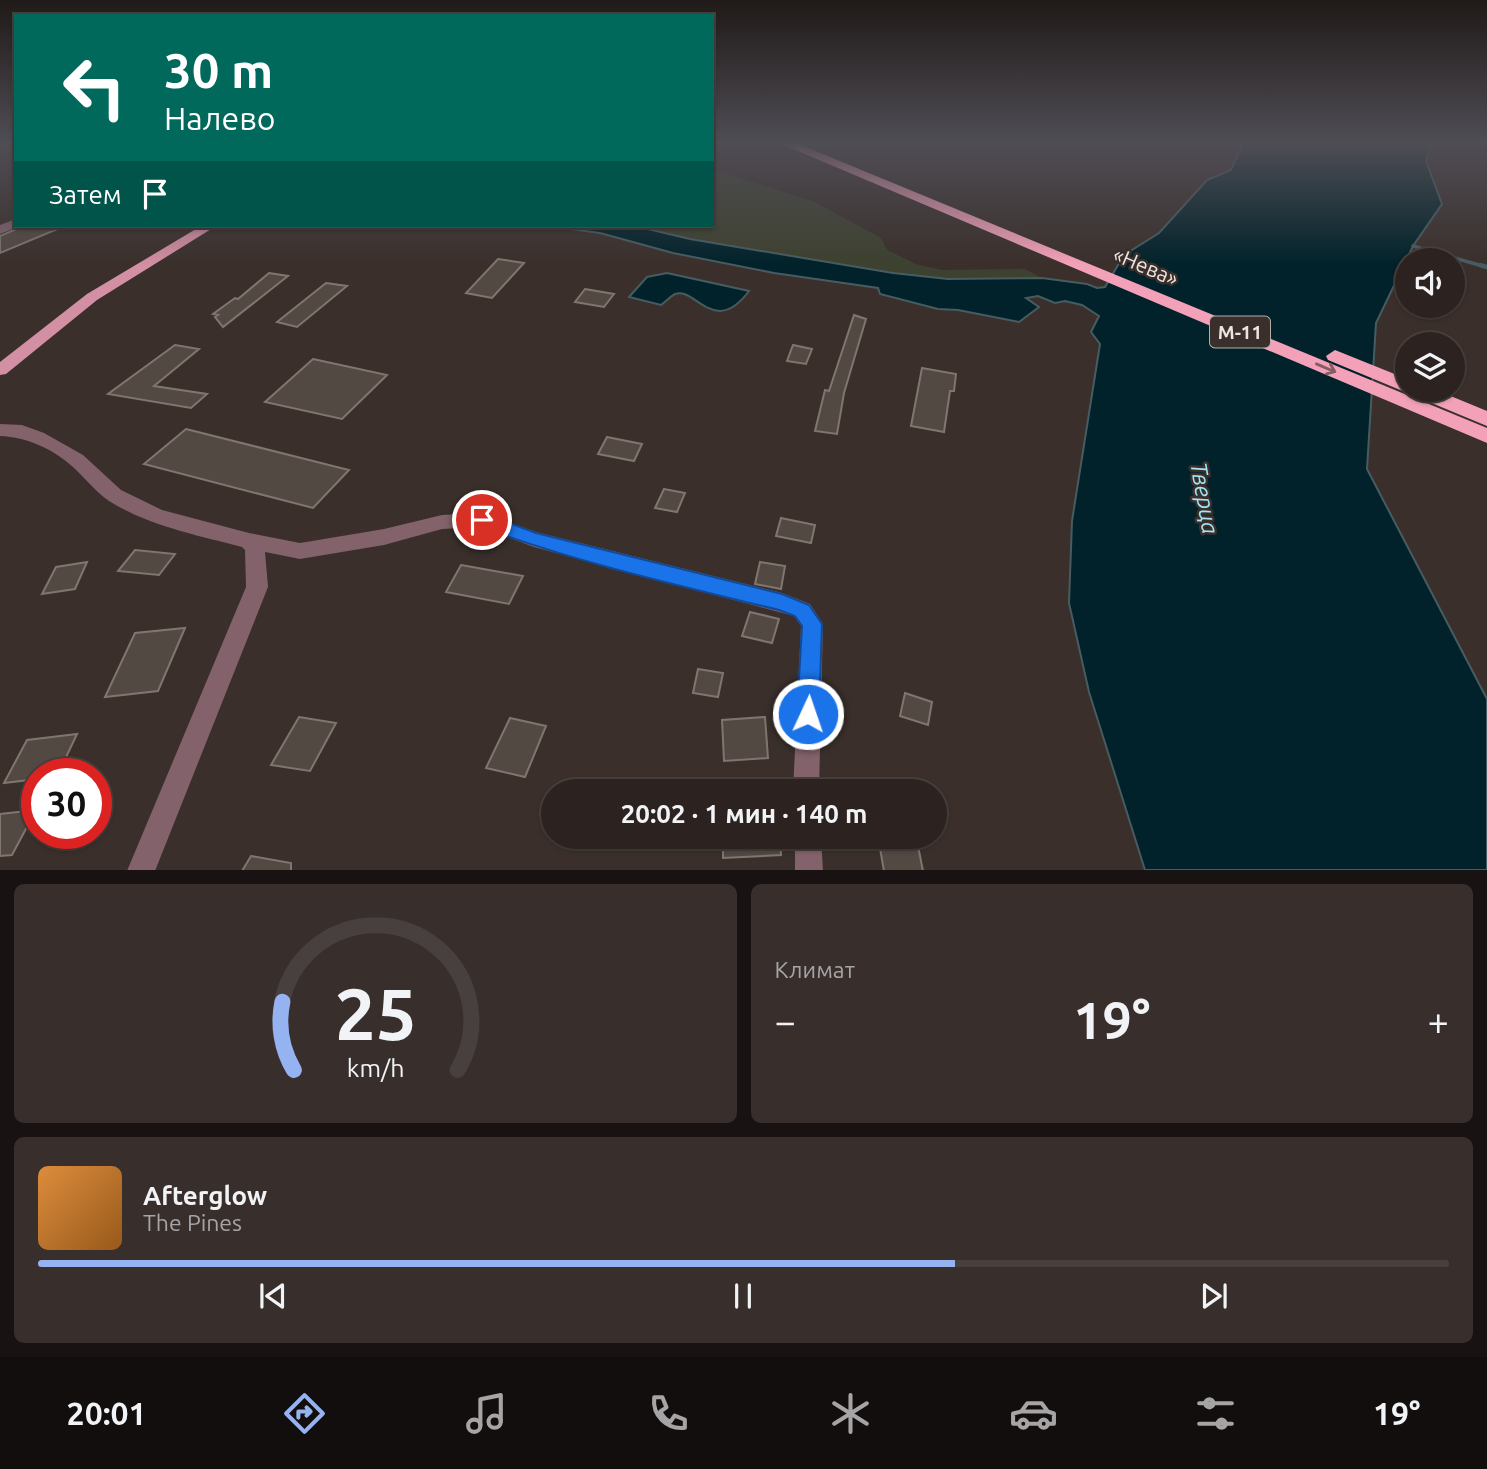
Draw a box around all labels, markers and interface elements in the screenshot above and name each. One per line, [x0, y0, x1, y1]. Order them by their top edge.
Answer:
icon: left [49, 42, 140, 133]
text: 30 m [164, 42, 273, 97]
text: Налево [164, 100, 276, 136]
icon: arrive [136, 175, 174, 213]
text: Затем [49, 180, 122, 209]
street label: «Нева» [1110, 242, 1182, 290]
map controls [1395, 248, 1465, 402]
button: sound [1395, 248, 1465, 318]
road number: М-11 [1210, 316, 1270, 348]
button: layers [1395, 332, 1465, 402]
one-way arrow [1315, 362, 1336, 375]
water label: Тверца [1186, 460, 1224, 536]
pin [452, 490, 512, 550]
icon: arrive [463, 501, 501, 539]
position arrow [771, 677, 845, 751]
speed limit sign: 30 [21, 758, 112, 849]
text: 20:02 · 1 мин · 140 m [621, 799, 867, 828]
text: Климат [775, 957, 855, 982]
text: 25 [334, 972, 416, 1054]
text: 19° [1073, 991, 1150, 1049]
text: − [775, 1000, 796, 1042]
text: + [1428, 1000, 1449, 1042]
text: km/h [346, 1053, 404, 1081]
text: Afterglow [143, 1181, 267, 1210]
text: The Pines [143, 1210, 242, 1235]
icon: previous [254, 1277, 292, 1315]
icon: pause [724, 1277, 762, 1315]
icon: next [1195, 1277, 1233, 1315]
icon: directions [280, 1389, 329, 1438]
icon: music [462, 1389, 511, 1438]
icon: phone [644, 1389, 693, 1438]
icon: climate [826, 1389, 875, 1438]
icon: car [1009, 1389, 1058, 1438]
icon: filters [1191, 1389, 1240, 1438]
text: 20:01 [67, 1395, 147, 1431]
text: 19° [1373, 1395, 1420, 1431]

